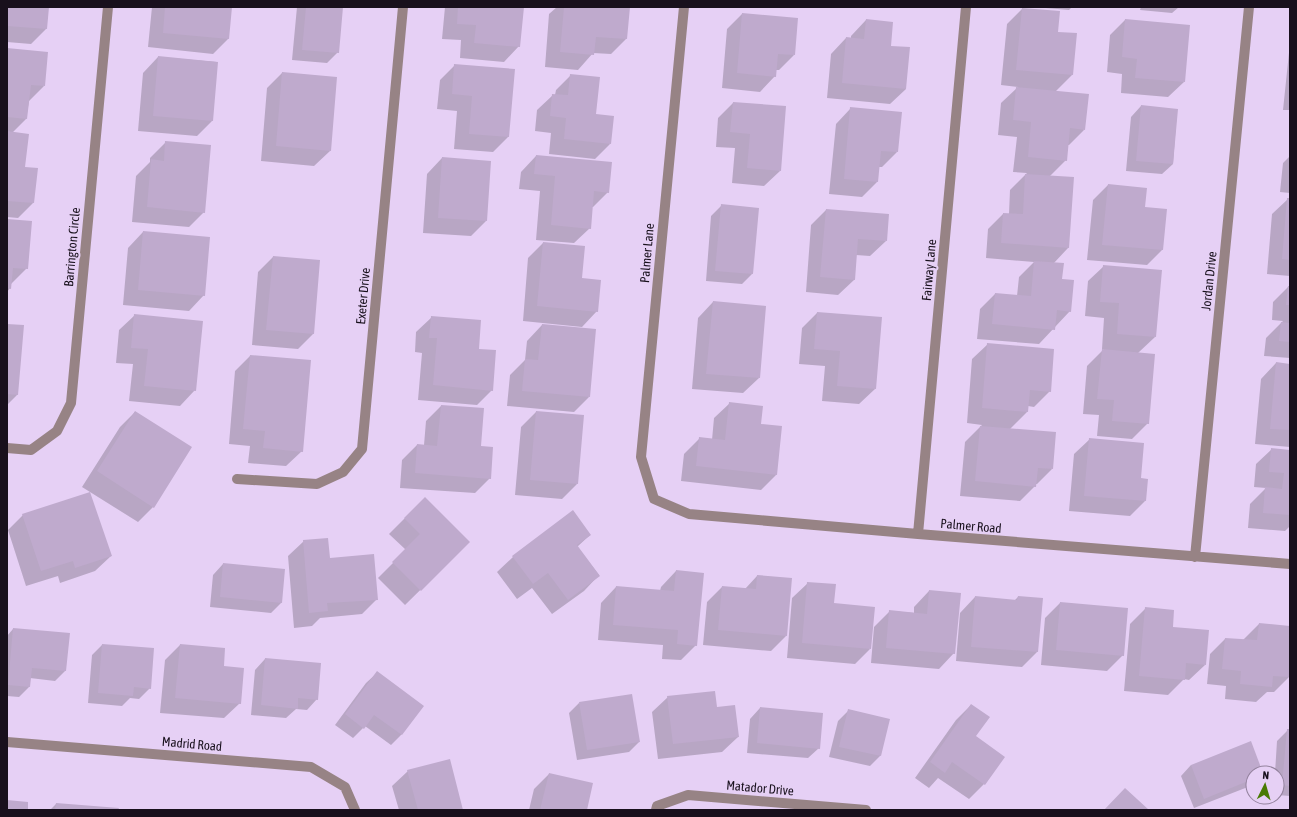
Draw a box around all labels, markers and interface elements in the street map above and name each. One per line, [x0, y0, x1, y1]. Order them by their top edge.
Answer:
street label: Barrington Circle [61, 207, 83, 287]
street label: Palmer Lane [637, 222, 657, 283]
street label: Fairway Lane [919, 238, 939, 302]
street label: Jordan Drive [1198, 250, 1220, 311]
street label: Exeter Drive [353, 267, 373, 325]
street label: Palmer Road [940, 516, 1002, 536]
street label: Madrid Road [161, 734, 223, 754]
north arrow [1245, 765, 1285, 805]
text: N [1262, 769, 1270, 781]
street label: Matador Drive [726, 778, 794, 798]

